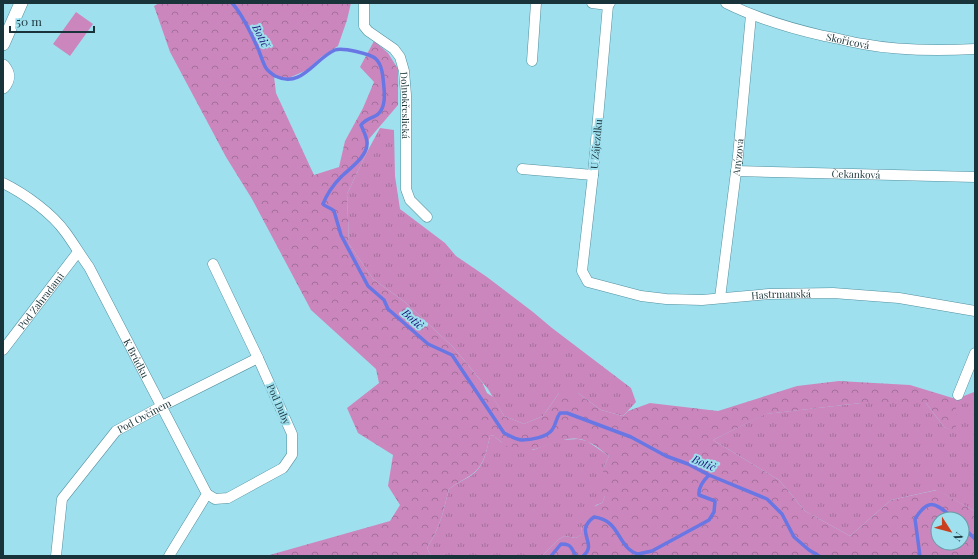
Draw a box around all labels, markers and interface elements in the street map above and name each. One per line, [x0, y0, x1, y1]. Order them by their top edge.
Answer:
scale bar [10, 8, 94, 34]
text: 50 m [16, 13, 42, 29]
water label: Botič [249, 21, 274, 52]
street label: Skořicová [825, 30, 870, 52]
street label: Dolnokřeslická [397, 71, 413, 139]
street label: U Zájezdku [587, 118, 605, 169]
street label: Anýzová [728, 138, 747, 177]
street label: Čekanková [831, 166, 881, 182]
street label: Pod Zahradami [14, 269, 67, 332]
street label: Hastrmanská [751, 286, 811, 303]
water label: Botič [399, 304, 429, 334]
street label: K Brůdku [120, 336, 153, 381]
street label: Pod Duby [264, 381, 294, 427]
street label: Pod Ovčínem [114, 396, 174, 436]
water label: Botič [689, 451, 720, 475]
north arrow [930, 511, 970, 551]
text: N [950, 530, 967, 545]

